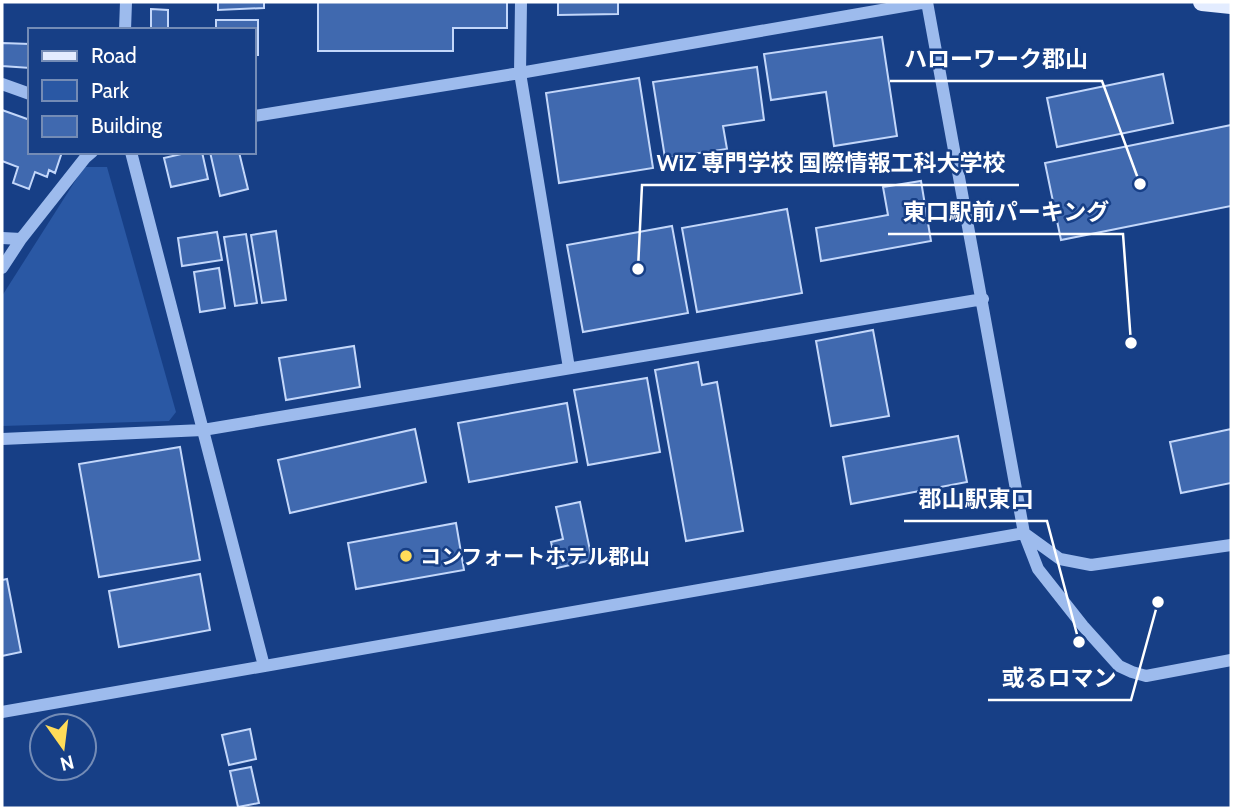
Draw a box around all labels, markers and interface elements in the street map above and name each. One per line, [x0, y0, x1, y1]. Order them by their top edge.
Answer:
legend [28, 28, 256, 154]
callout: ハローワーク郡山 [890, 37, 1102, 81]
text: Road [91, 43, 137, 68]
text: ハローワーク郡山 [904, 45, 1088, 73]
text: Park [91, 78, 129, 103]
text: Building [91, 113, 163, 138]
callout: WiZ 専門学校 国際情報工科大学校 [642, 141, 1019, 185]
text: WiZ 専門学校 国際情報工科大学校 [656, 149, 1006, 177]
callout: 東口駅前パーキング [888, 190, 1123, 234]
text: 東口駅前パーキング [903, 198, 1109, 226]
callout: 郡山駅東口 [904, 477, 1047, 521]
text: 郡山駅東口 [919, 485, 1034, 513]
place label: コンフォートホテル郡山 [420, 544, 650, 569]
marker: コンフォートホテル郡山 [398, 548, 414, 564]
callout: 或るロマン [988, 656, 1131, 700]
text: 或るロマン [1002, 664, 1117, 692]
north arrow [28, 712, 98, 782]
text: N [58, 750, 76, 776]

